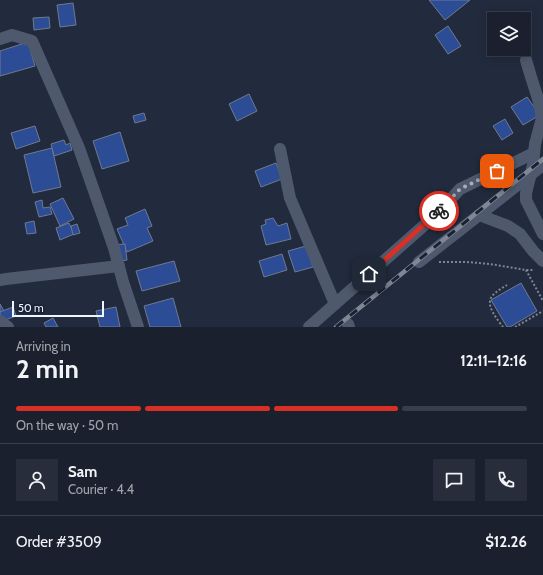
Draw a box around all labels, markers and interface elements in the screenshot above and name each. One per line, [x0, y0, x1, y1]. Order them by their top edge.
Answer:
map controls [487, 12, 531, 56]
button: layers [487, 12, 531, 56]
pin [480, 154, 514, 188]
icon: bag [486, 160, 508, 182]
courier [419, 191, 459, 231]
icon: bike [428, 200, 450, 222]
pin [352, 257, 386, 291]
icon: home [358, 263, 380, 285]
scale bar [12, 299, 104, 318]
text: 50 m [18, 301, 44, 315]
text: Arriving in [16, 338, 71, 354]
text: 12:11–12:16 [460, 352, 527, 370]
text: 2 min [16, 353, 79, 385]
text: On the way · 50 m [16, 417, 118, 433]
button: person [16, 459, 58, 501]
button: chat [433, 459, 475, 501]
button: phone [485, 459, 527, 501]
text: Sam [68, 463, 97, 481]
text: Courier · 4.4 [68, 481, 134, 497]
text: Order #3509 [16, 533, 102, 551]
text: $12.26 [485, 533, 527, 551]

